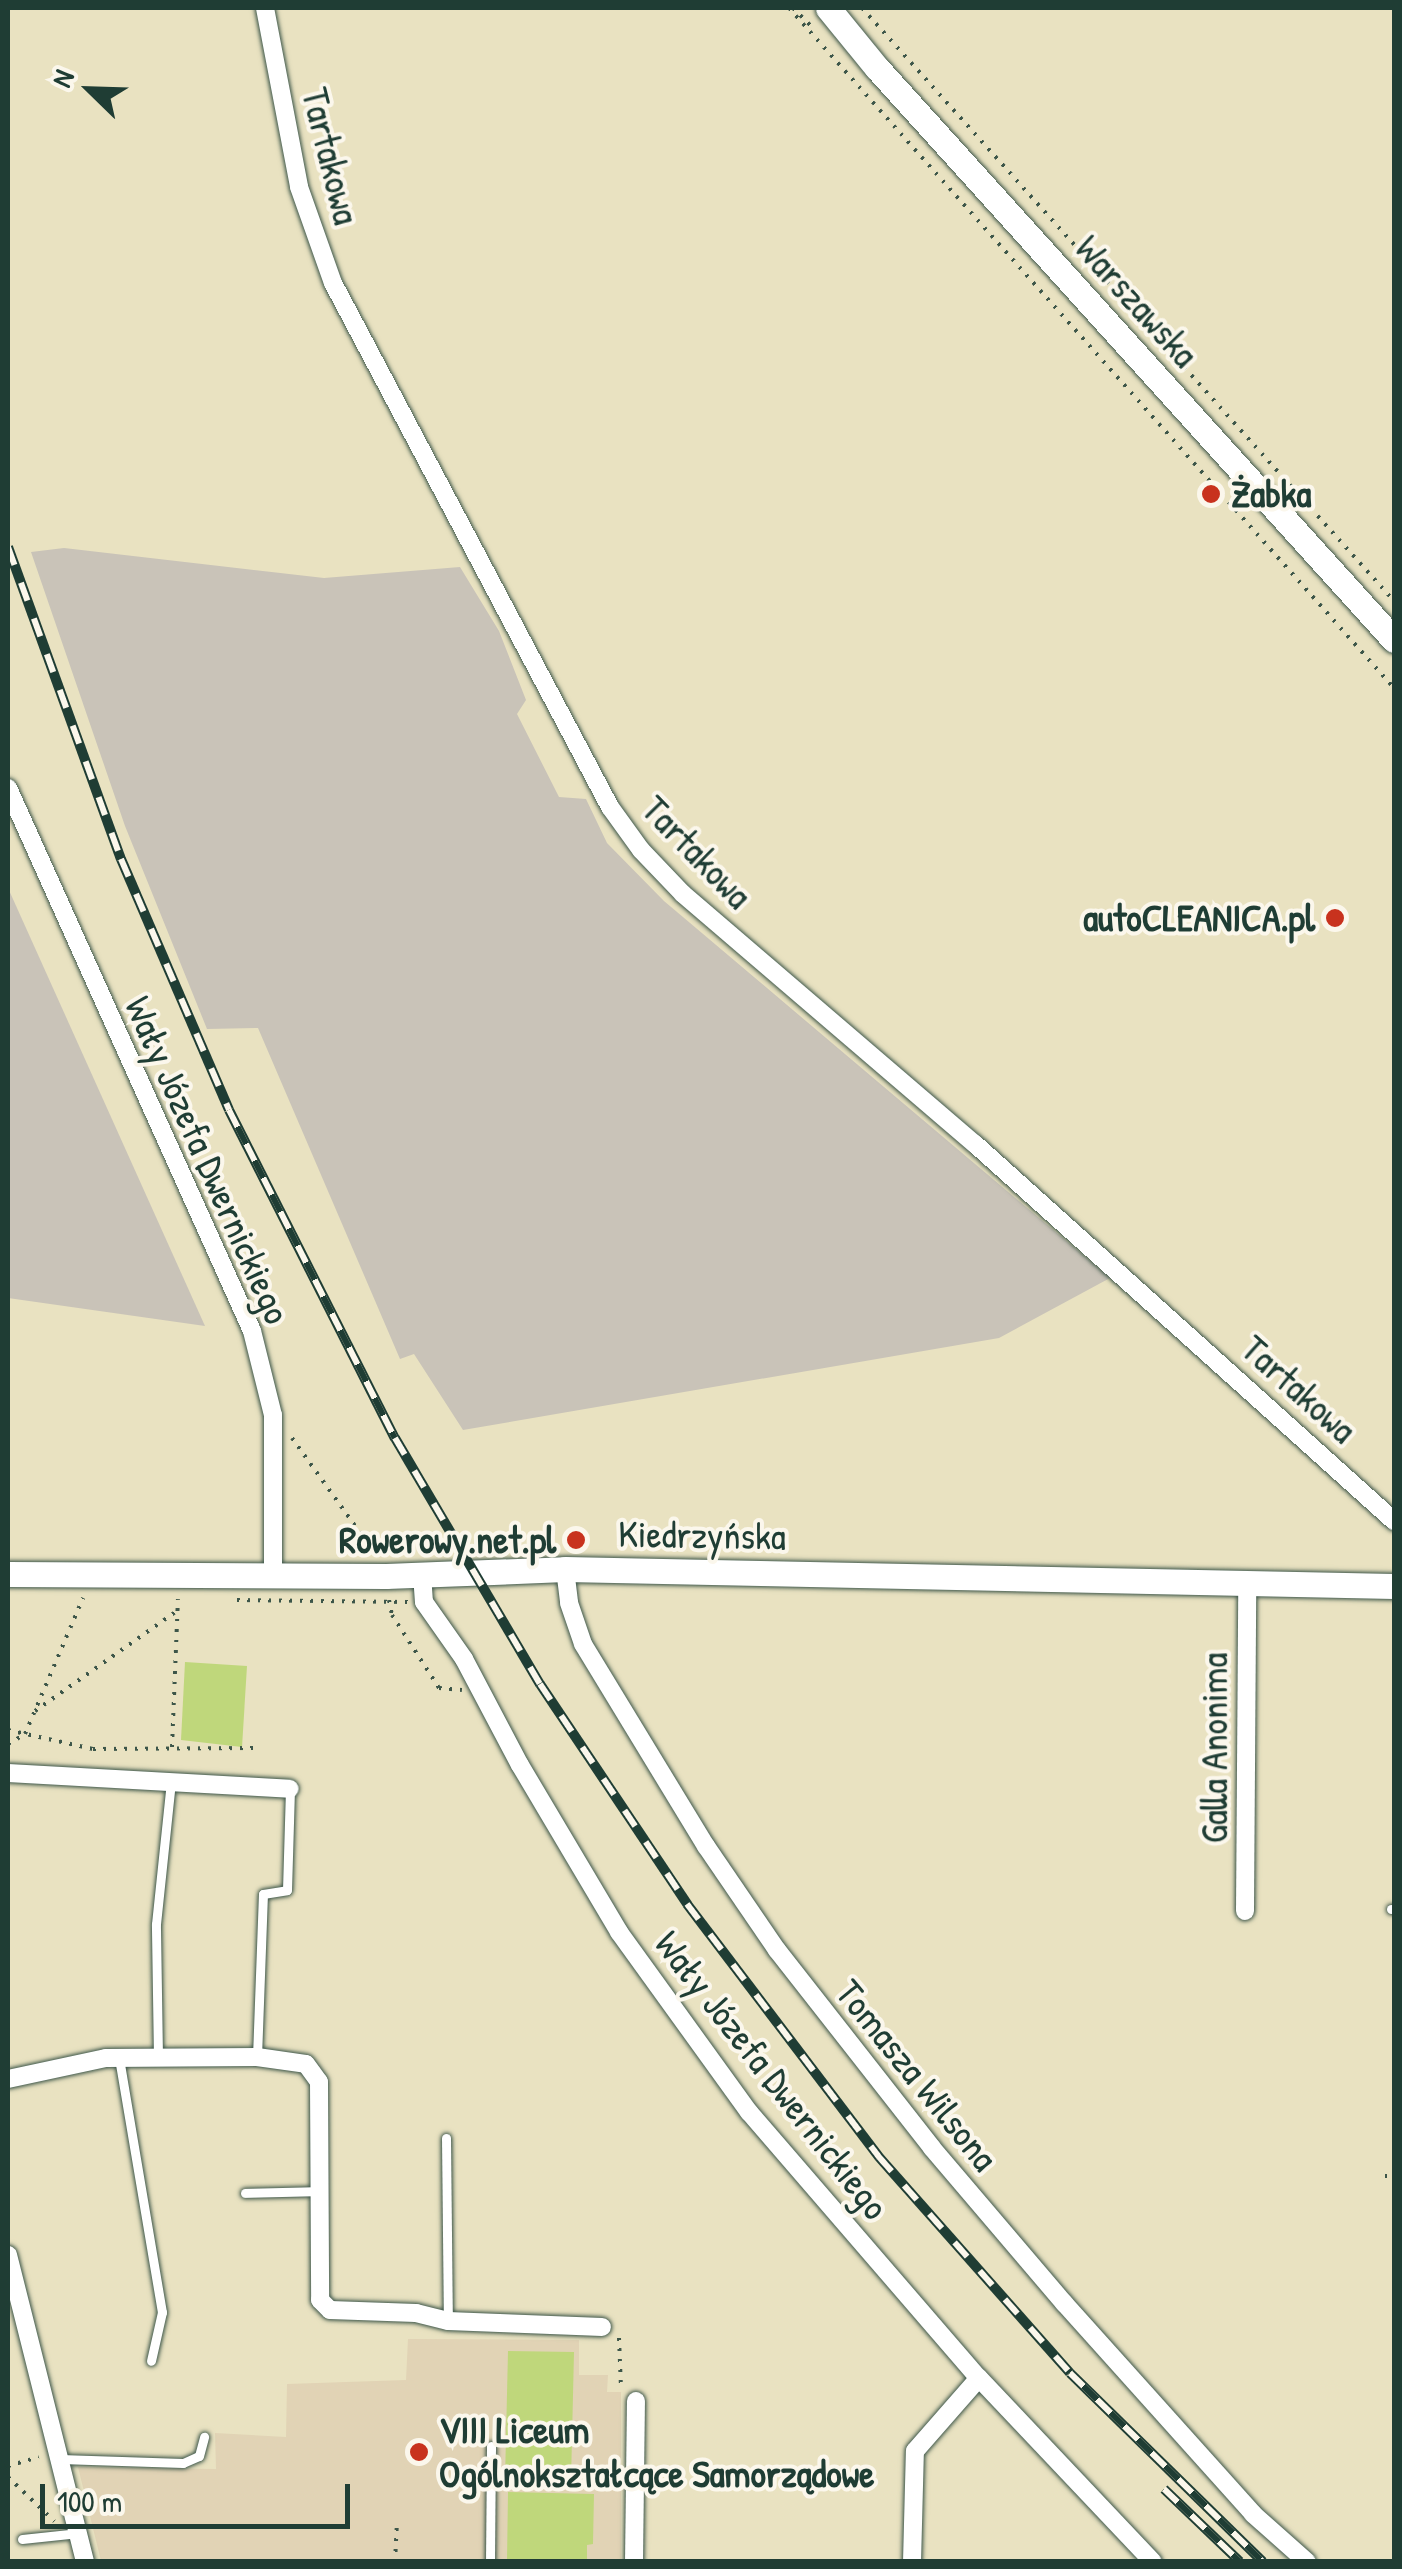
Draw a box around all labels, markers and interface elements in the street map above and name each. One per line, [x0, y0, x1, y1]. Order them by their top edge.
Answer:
north arrow [40, 40, 140, 140]
text: N [42, 64, 83, 93]
street label: Tartakowa [292, 83, 370, 229]
street label: Warszawska [1066, 226, 1208, 376]
place label: Żabka [1231, 471, 1311, 517]
marker: Żabka [1200, 483, 1222, 505]
street label: Tartakowa [632, 786, 762, 918]
place label: autoCLEANICA.pl [1083, 895, 1315, 941]
marker: autoCLEANICA.pl [1324, 907, 1346, 929]
street label: Wały Józefa Dwernickiego [115, 989, 301, 1331]
street label: Tartakowa [1232, 1326, 1366, 1452]
street label: Kiedrzyńska [618, 1511, 786, 1559]
place label: Rowerowy.net.pl [339, 1517, 556, 1563]
marker: Rowerowy.net.pl [565, 1529, 587, 1551]
street label: Galla Anonima [1191, 1653, 1237, 1843]
street label: Wały Józefa Dwernickiego [645, 1922, 899, 2228]
street label: Tomasza Wilsona [826, 1970, 1008, 2180]
place label: VIII Liceum Ogólnokształcące Samorządowe [439, 2407, 874, 2496]
marker: VIII Liceum Ogólnokształcące Samorządowe [408, 2441, 430, 2463]
scale bar [45, 2464, 355, 2526]
text: 100 m [57, 2481, 122, 2521]

